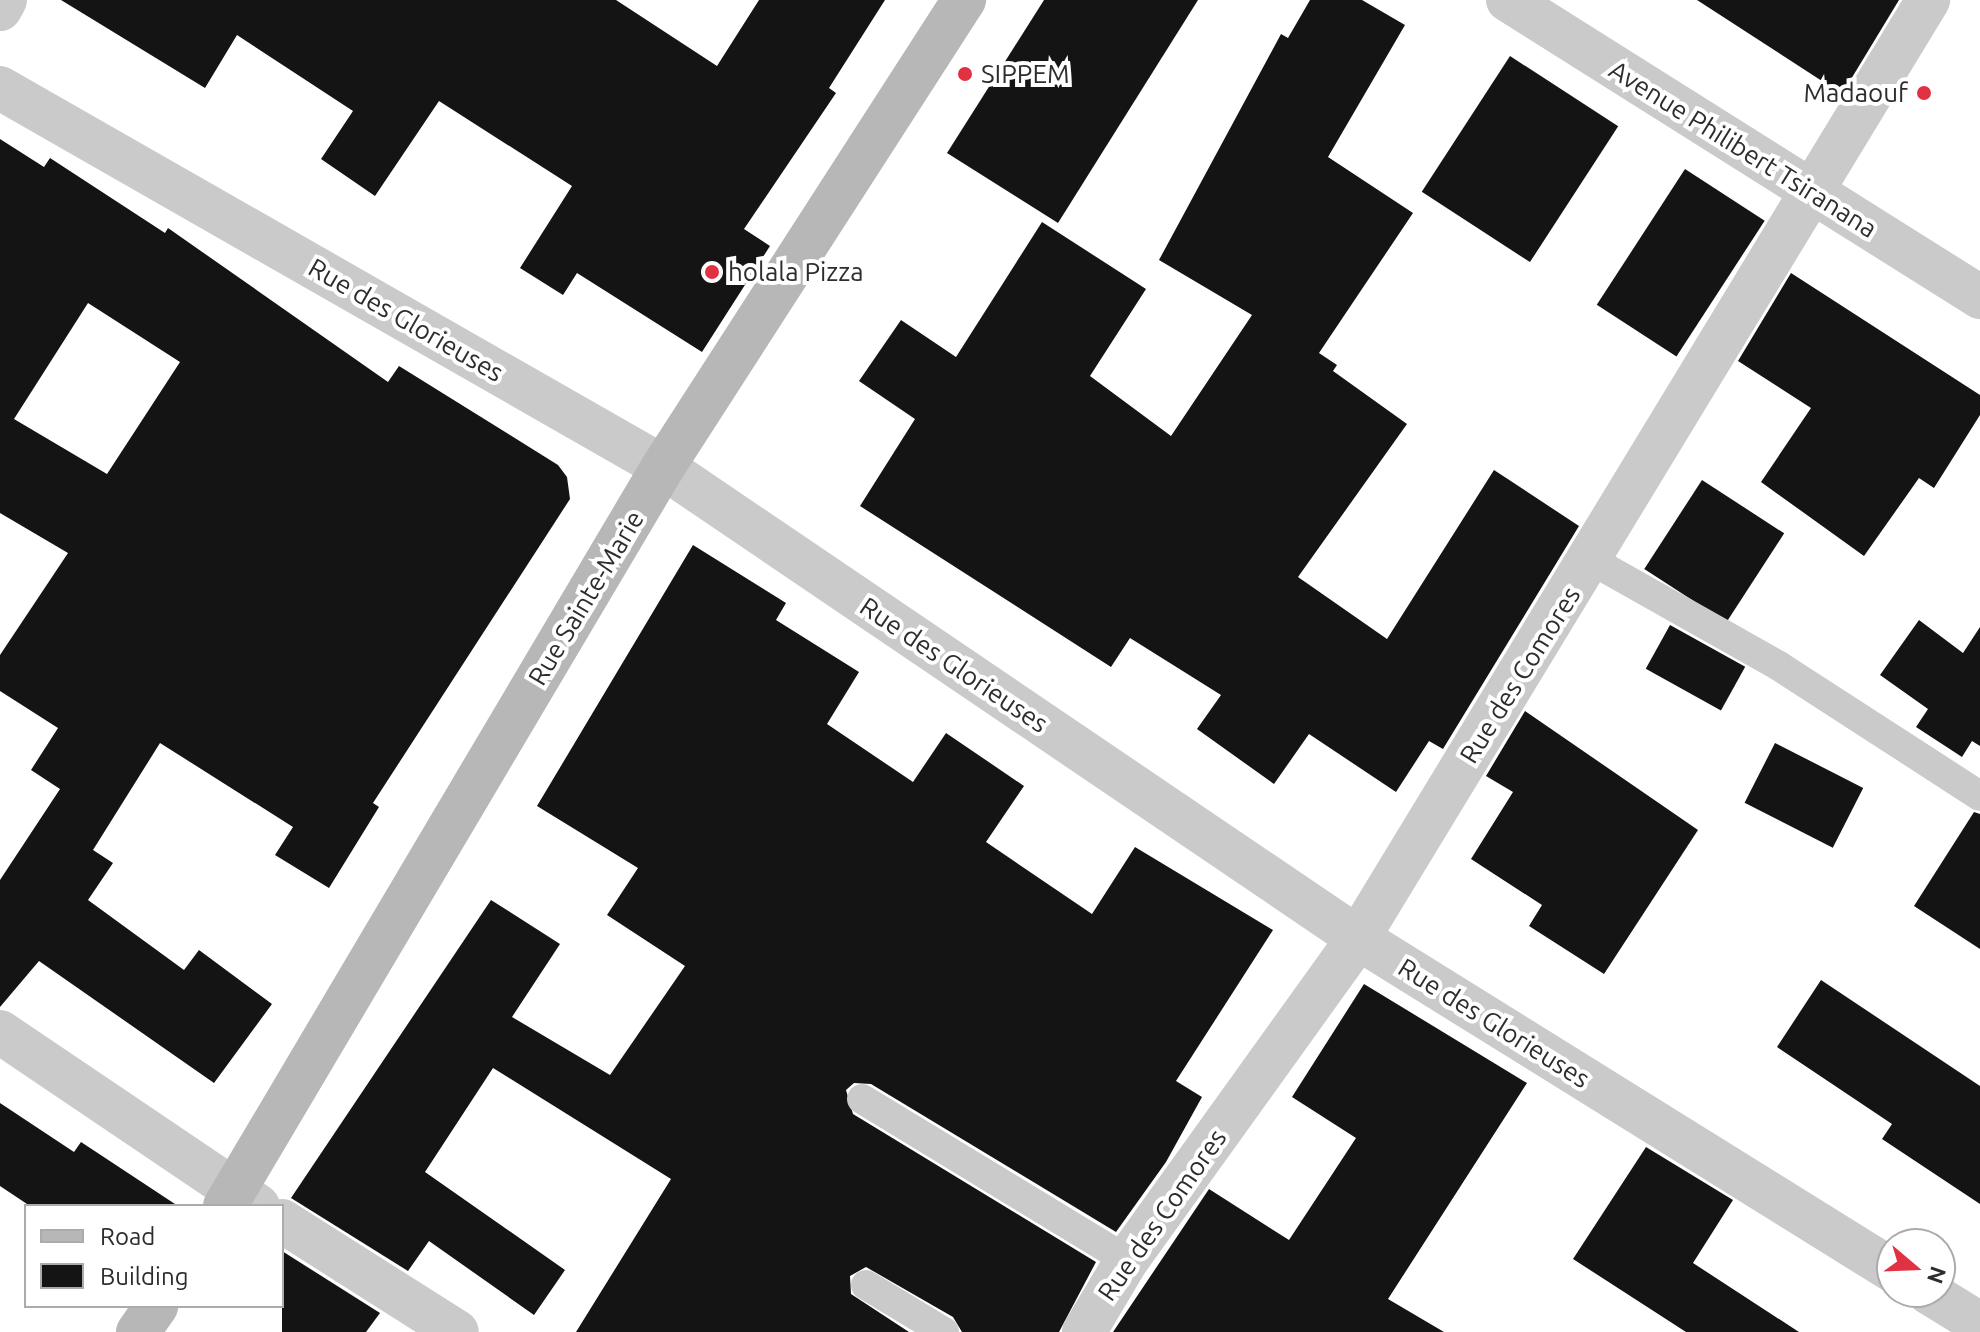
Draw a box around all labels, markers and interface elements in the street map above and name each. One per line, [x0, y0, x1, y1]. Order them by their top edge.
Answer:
street label: Avenue Philibert Tsiranana [1603, 54, 1883, 244]
place label: SIPPEM [981, 58, 1070, 90]
marker: SIPPEM [956, 65, 974, 83]
place label: Madaouf [1804, 77, 1908, 109]
marker: Madaouf [1915, 84, 1933, 102]
street label: Rue des Glorieuses [303, 252, 509, 388]
place label: holala Pizza [728, 256, 864, 288]
marker: holala Pizza [703, 263, 721, 281]
street label: Rue Sainte-Marie [522, 505, 650, 691]
street label: Rue des Comores [1453, 581, 1587, 769]
street label: Rue des Glorieuses [854, 591, 1054, 739]
street label: Rue des Glorieuses [1393, 952, 1595, 1094]
street label: Rue des Comores [1091, 1123, 1233, 1307]
legend [24, 1204, 284, 1308]
text: Road [100, 1223, 155, 1250]
north arrow [1876, 1228, 1956, 1308]
text: Building [100, 1263, 188, 1290]
text: N [1923, 1263, 1952, 1287]

